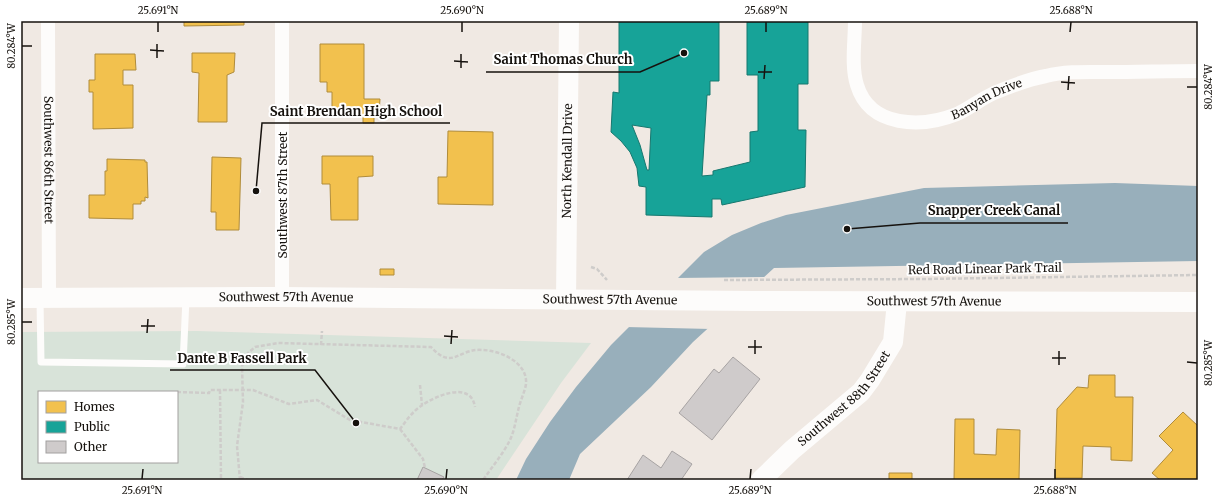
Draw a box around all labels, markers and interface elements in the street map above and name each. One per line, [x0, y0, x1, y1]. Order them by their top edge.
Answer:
text: 25.691°N [138, 4, 179, 17]
text: 25.690°N [440, 4, 484, 17]
text: 25.689°N [745, 4, 788, 17]
text: 25.688°N [1050, 4, 1093, 17]
text: 80.284°W [5, 22, 18, 69]
callout: Saint Thomas Church [486, 47, 640, 72]
text: Saint Thomas Church [494, 51, 633, 68]
text: 80.284°W [1202, 63, 1215, 110]
street label: Banyan Drive [949, 75, 1024, 123]
street label: Southwest 86th Street [41, 96, 57, 224]
callout: Saint Brendan High School [262, 98, 450, 123]
text: Saint Brendan High School [270, 103, 442, 120]
street label: North Kendall Drive [559, 103, 575, 219]
street label: Southwest 87th Street [275, 131, 290, 259]
callout: Snapper Creek Canal [920, 198, 1068, 223]
text: Snapper Creek Canal [928, 202, 1060, 219]
street label: Red Road Linear Park Trail [908, 260, 1062, 277]
street label: Southwest 57th Avenue [219, 289, 353, 305]
street label: Southwest 57th Avenue [543, 291, 677, 307]
street label: Southwest 57th Avenue [867, 293, 1001, 309]
text: 80.285°W [5, 298, 18, 345]
text: 80.285°W [1202, 339, 1215, 386]
callout: Dante B Fassell Park [170, 345, 315, 370]
street label: Southwest 88th Street [794, 348, 893, 449]
text: Dante B Fassell Park [177, 350, 307, 367]
legend [38, 391, 178, 463]
text: Homes [74, 399, 115, 414]
text: Public [74, 419, 110, 434]
text: Other [74, 439, 108, 454]
text: 25.691°N [122, 484, 163, 497]
text: 25.690°N [424, 484, 468, 497]
text: 25.689°N [729, 484, 772, 497]
text: 25.688°N [1034, 484, 1077, 497]

